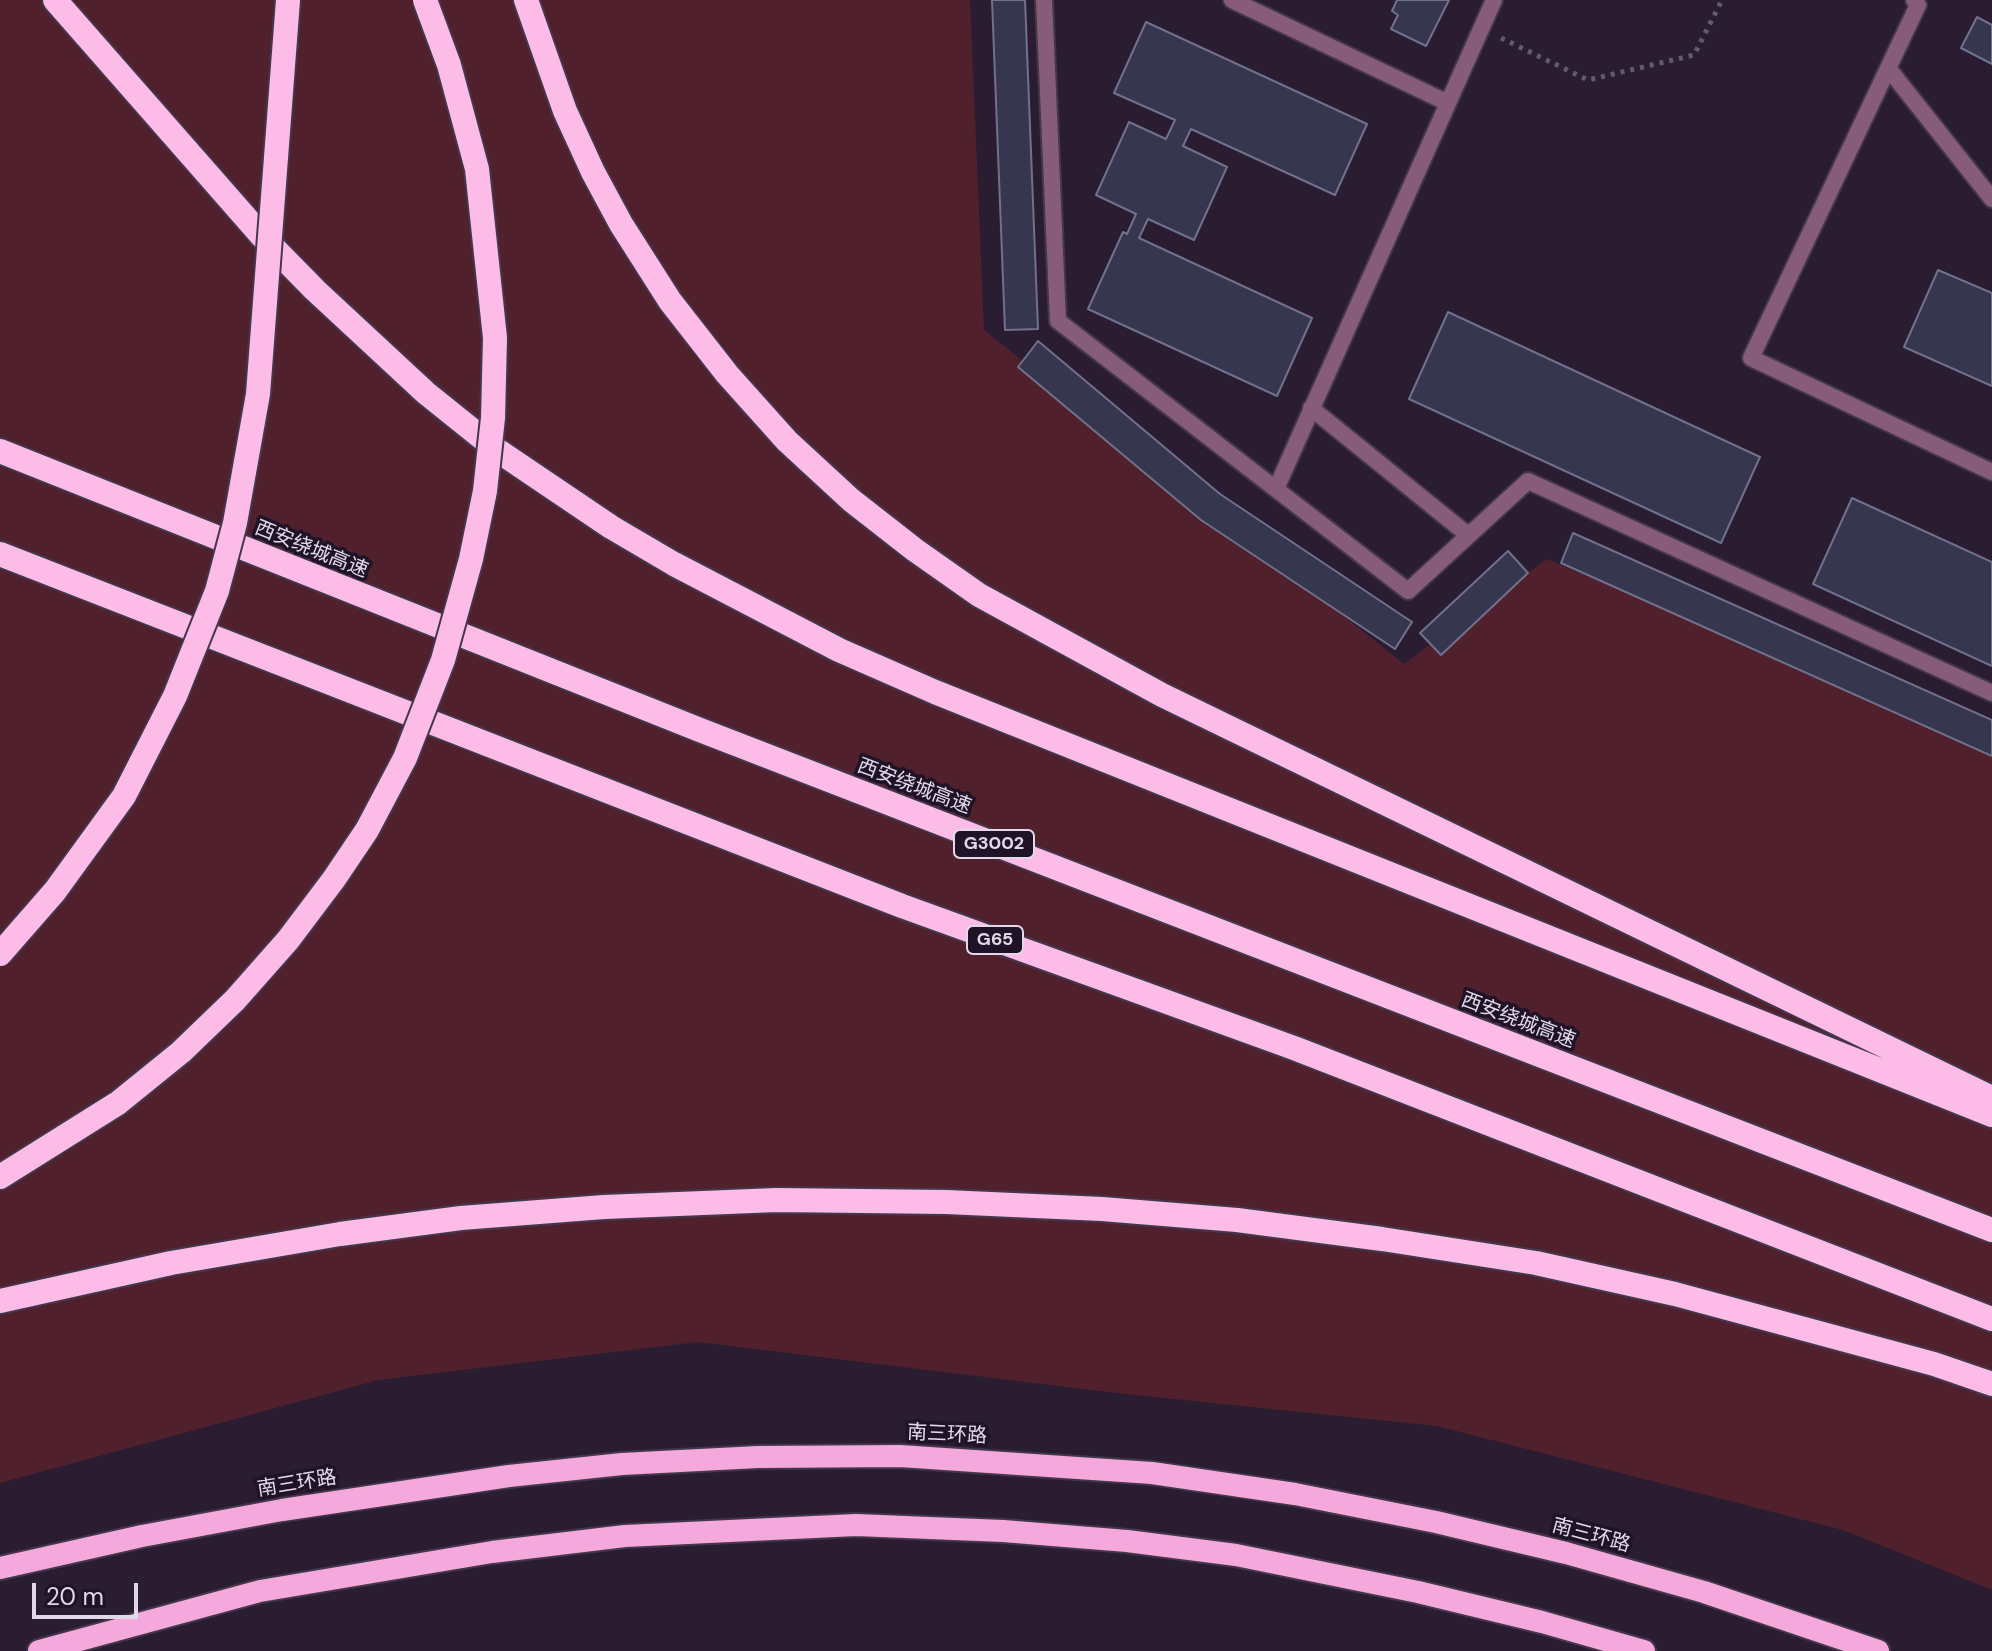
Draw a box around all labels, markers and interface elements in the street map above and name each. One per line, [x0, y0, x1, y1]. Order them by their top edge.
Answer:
street label: 西安绕城高速 [251, 516, 371, 584]
street label: 西安绕城高速 [854, 754, 974, 820]
road number: G3002 [954, 830, 1034, 858]
road number: G65 [967, 926, 1023, 954]
street label: 西安绕城高速 [1458, 988, 1578, 1054]
street label: 南三环路 [906, 1421, 988, 1449]
street label: 南三环路 [256, 1466, 338, 1502]
street label: 南三环路 [1549, 1514, 1633, 1558]
scale bar [36, 1567, 142, 1617]
text: 20 m [46, 1581, 104, 1612]

